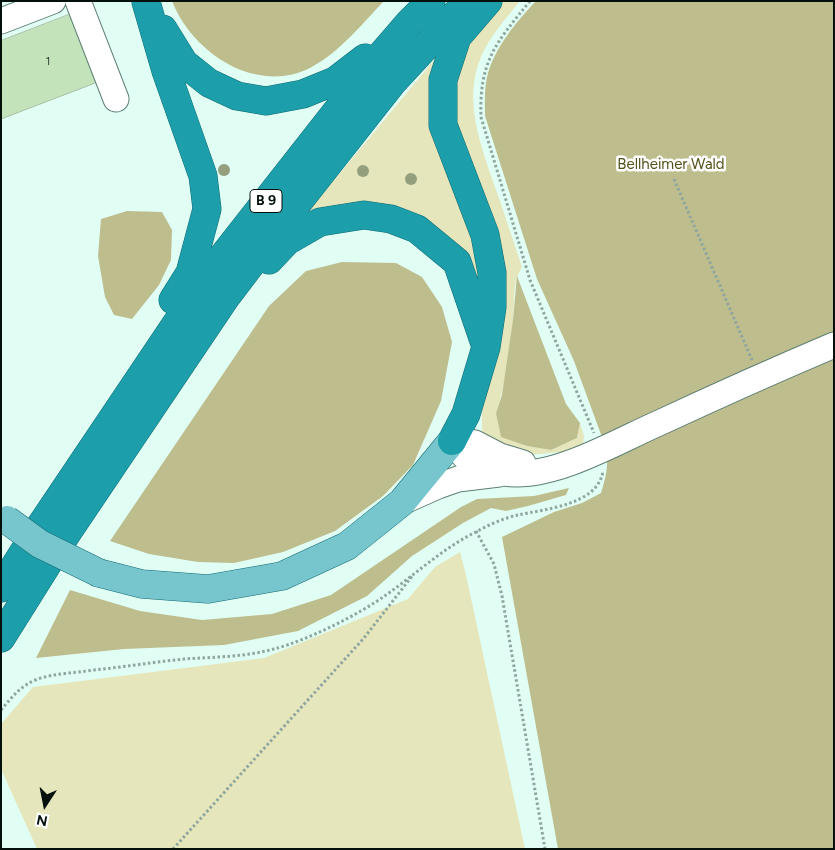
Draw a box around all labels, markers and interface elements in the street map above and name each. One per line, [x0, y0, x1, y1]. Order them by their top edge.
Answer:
house number: 1 [46, 54, 50, 68]
park label: Bellheimer Wald [617, 156, 725, 174]
road number: B 9 [250, 190, 282, 212]
north arrow [20, 780, 70, 830]
text: N [35, 811, 49, 830]

